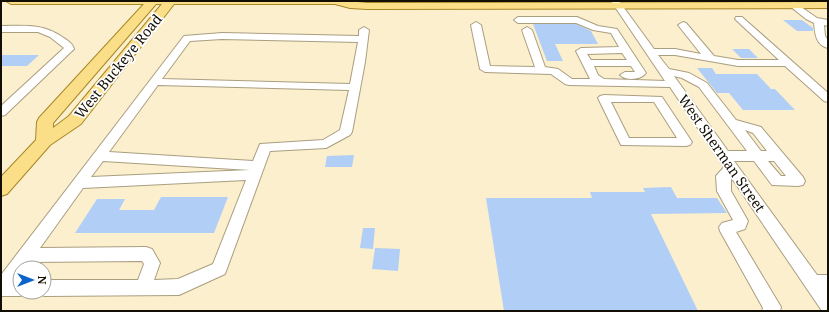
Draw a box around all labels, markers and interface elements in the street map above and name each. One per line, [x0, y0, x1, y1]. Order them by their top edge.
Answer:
street label: West Buckeye Road [70, 9, 166, 122]
street label: West Sherman Street [674, 90, 770, 216]
north arrow [12, 260, 52, 300]
text: N [35, 276, 50, 285]

